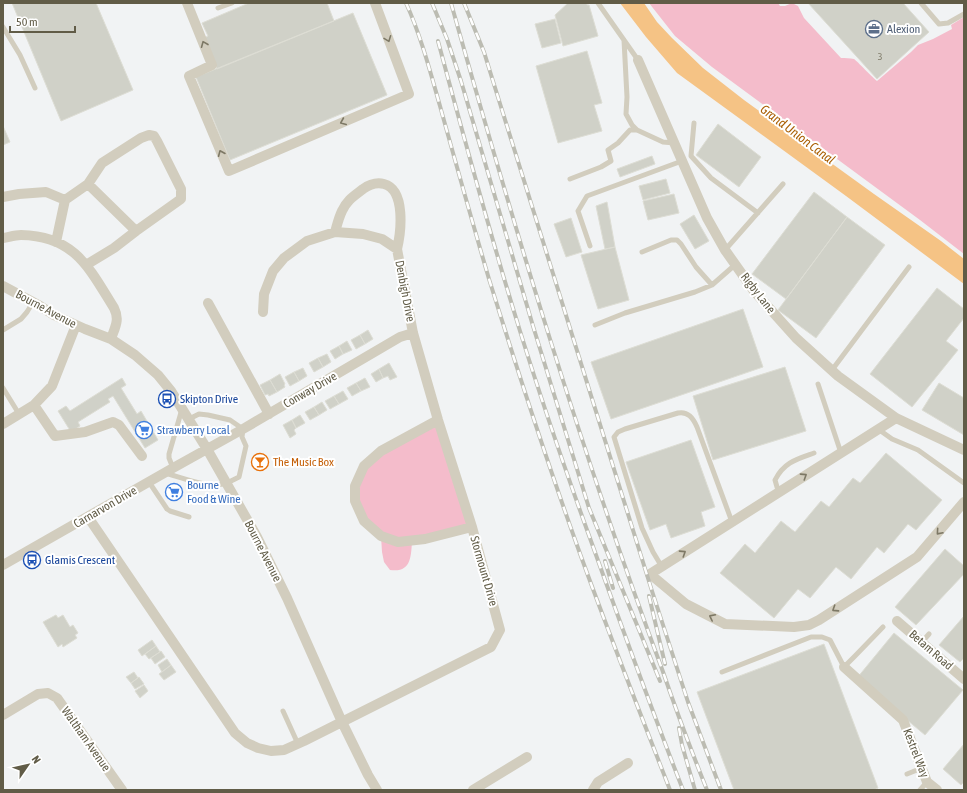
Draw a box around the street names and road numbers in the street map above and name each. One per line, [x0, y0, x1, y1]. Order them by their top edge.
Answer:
street label: Denbigh Drive [392, 259, 418, 323]
street label: Rigby Lane [738, 270, 778, 316]
street label: Bourne Avenue [13, 287, 79, 331]
street label: Conway Drive [281, 369, 339, 411]
street label: Carnarvon Drive [71, 483, 139, 531]
street label: Bourne Avenue [242, 518, 284, 584]
street label: Stormount Drive [467, 535, 501, 607]
street label: Betam Road [906, 627, 956, 673]
street label: Waltham Avenue [59, 704, 113, 774]
street label: Kestrel Way [900, 726, 932, 780]

